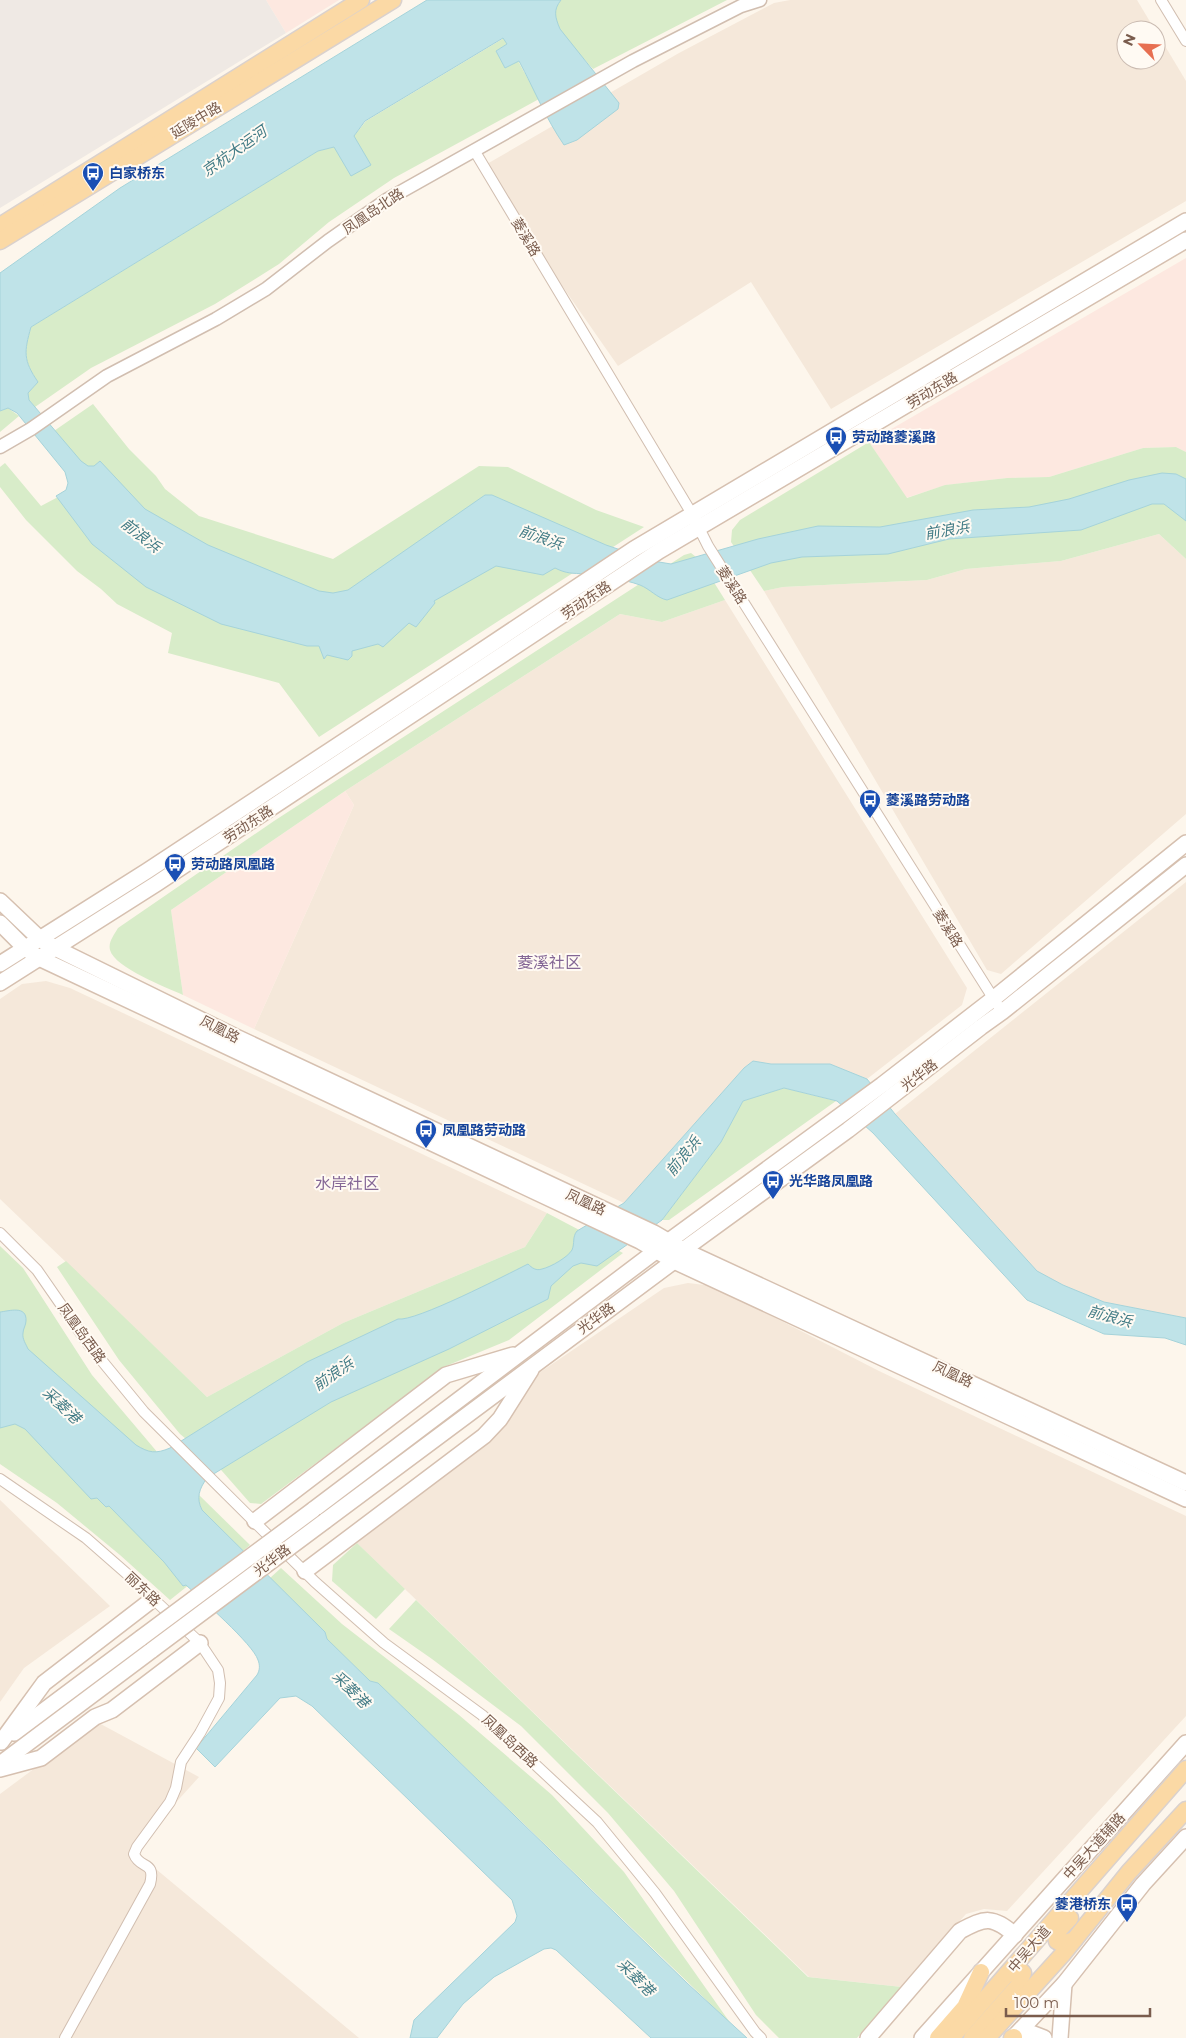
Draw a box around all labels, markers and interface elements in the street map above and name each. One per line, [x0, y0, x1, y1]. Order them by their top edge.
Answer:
north arrow [1116, 20, 1166, 70]
text: N [1119, 31, 1140, 49]
street label: 延陵中路 [167, 98, 225, 142]
water label: 京杭大运河 [198, 120, 273, 180]
bus stop icon: 白家桥东 [81, 161, 105, 192]
place label: 白家桥东 [109, 164, 165, 182]
street label: 凤凰岛北路 [339, 184, 407, 238]
street label: 菱溪路 [507, 214, 545, 260]
street label: 劳动东路 [903, 368, 961, 412]
bus stop icon: 劳动路菱溪路 [824, 425, 848, 456]
place label: 劳动路菱溪路 [852, 428, 936, 446]
water label: 前浪浜 [117, 514, 166, 558]
water label: 前浪浜 [923, 516, 973, 543]
water label: 前浪浜 [517, 521, 567, 554]
street label: 菱溪路 [713, 562, 751, 608]
street label: 劳动东路 [558, 577, 614, 623]
bus stop icon: 菱溪路劳动路 [858, 788, 882, 819]
place label: 菱溪路劳动路 [886, 791, 970, 809]
street label: 劳动东路 [220, 801, 276, 847]
bus stop icon: 劳动路凤凰路 [163, 852, 187, 883]
place label: 劳动路凤凰路 [191, 855, 275, 873]
street label: 菱溪路 [929, 905, 967, 951]
district label: 菱溪社区 [517, 953, 581, 972]
street label: 凤凰路 [197, 1011, 243, 1047]
street label: 光华路 [897, 1055, 941, 1095]
bus stop icon: 凤凰路劳动路 [414, 1118, 438, 1149]
place label: 凤凰路劳动路 [442, 1121, 526, 1139]
water label: 前浪浜 [661, 1131, 706, 1179]
bus stop icon: 光华路凤凰路 [761, 1169, 785, 1200]
place label: 光华路凤凰路 [789, 1172, 873, 1190]
district label: 水岸社区 [315, 1174, 379, 1193]
street label: 凤凰路 [563, 1185, 609, 1219]
street label: 光华路 [574, 1298, 618, 1338]
street label: 凤凰岛西路 [54, 1299, 110, 1367]
water label: 前浪浜 [1086, 1301, 1136, 1332]
water label: 前浪浜 [309, 1352, 359, 1394]
street label: 凤凰路 [930, 1357, 976, 1391]
water label: 采菱港 [39, 1383, 86, 1429]
street label: 光华路 [250, 1540, 294, 1580]
street label: 丽东路 [122, 1568, 164, 1610]
water label: 采菱港 [328, 1666, 375, 1713]
street label: 凤凰岛西路 [478, 1711, 542, 1771]
street label: 中吴大道辅路 [1059, 1809, 1129, 1883]
bus stop icon: 菱港桥东 [1115, 1892, 1139, 1923]
place label: 菱港桥东 [1055, 1895, 1111, 1913]
street label: 中吴大道 [1004, 1922, 1054, 1976]
water label: 采菱港 [613, 1954, 660, 2001]
scale bar [1006, 1986, 1150, 2018]
text: 100 m [1014, 1993, 1059, 2012]

